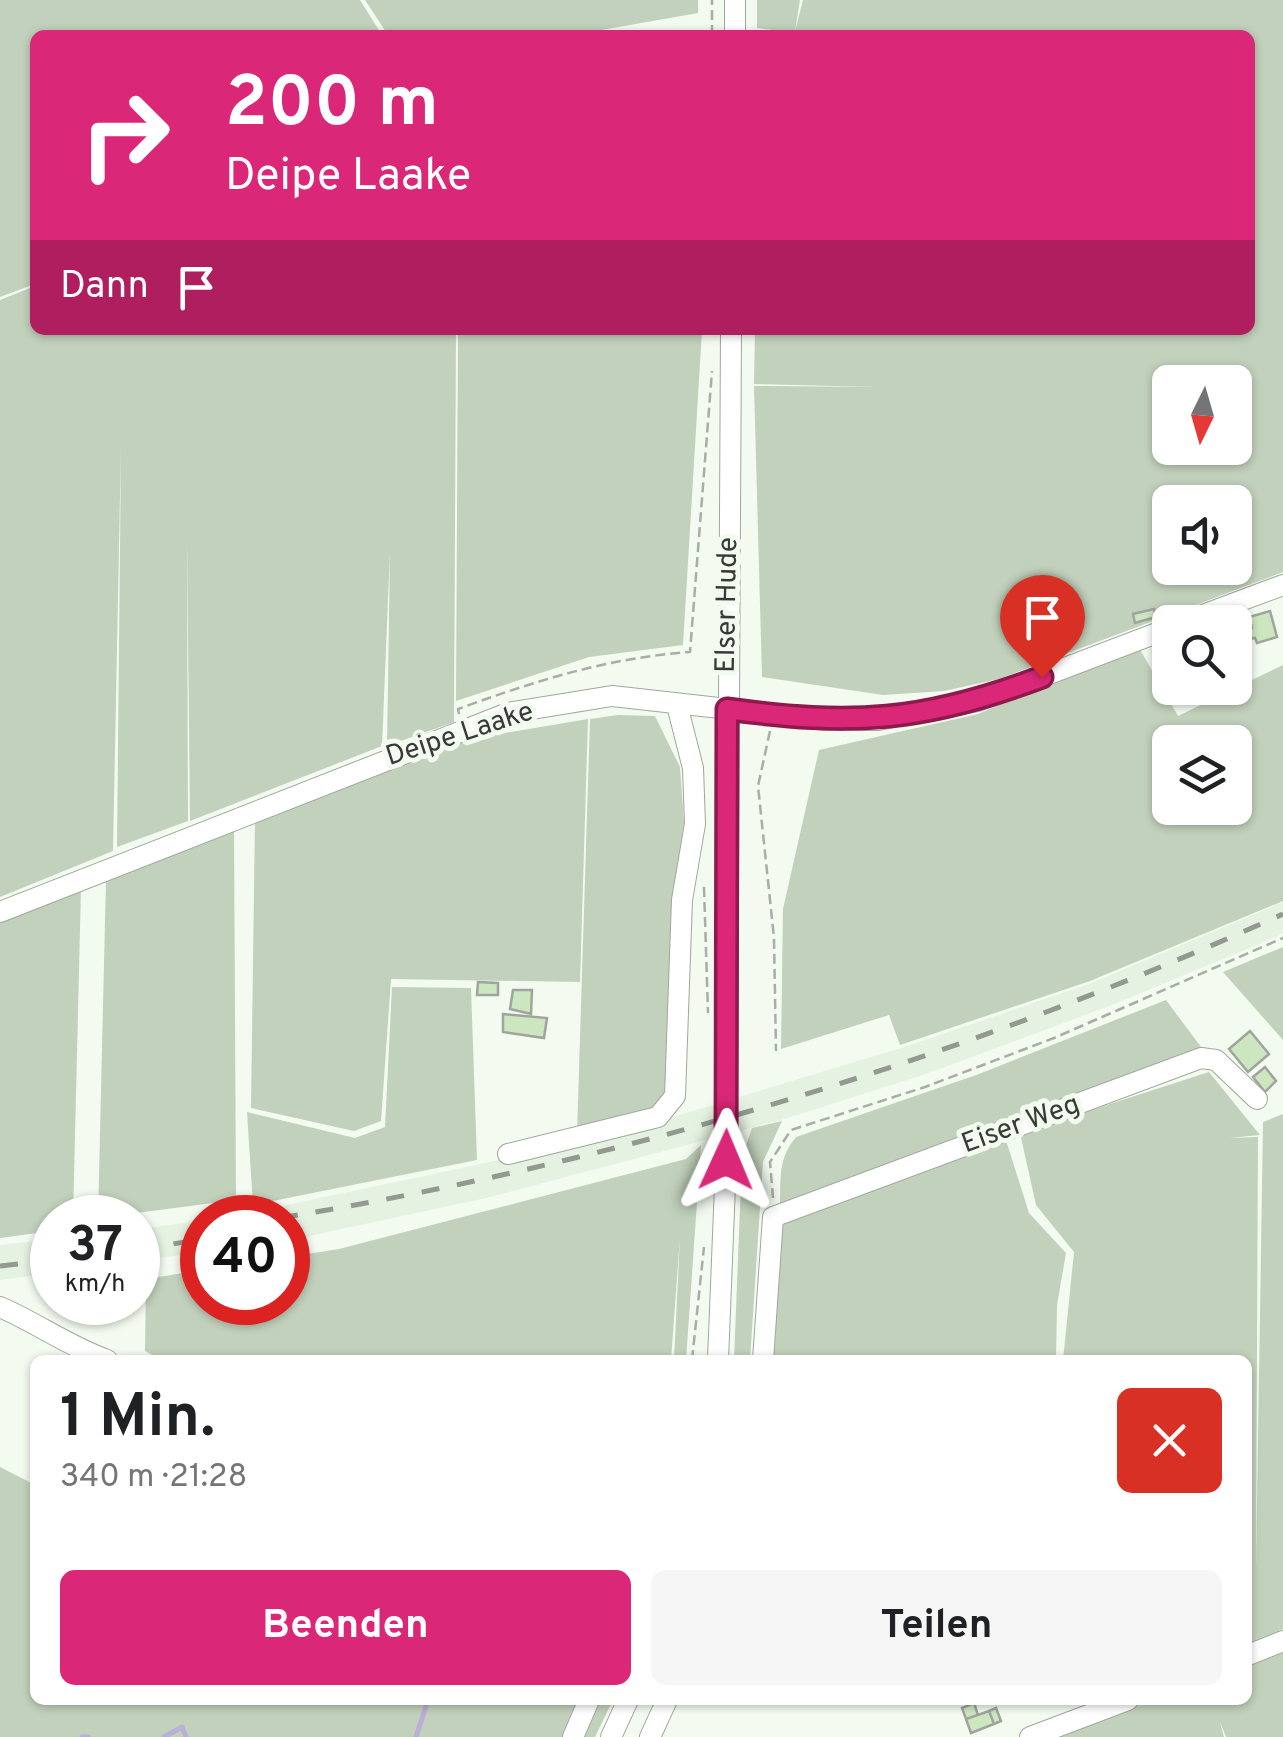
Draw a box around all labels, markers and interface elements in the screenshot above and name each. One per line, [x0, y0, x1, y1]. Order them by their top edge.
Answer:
text: 200 m [225, 62, 439, 151]
icon: right [60, 70, 190, 200]
text: Deipe Laake [225, 149, 471, 206]
icon: arrive [169, 260, 224, 315]
text: Dann [60, 263, 149, 312]
north arrow [1152, 365, 1252, 465]
map controls [1152, 365, 1252, 825]
button: sound [1152, 485, 1252, 585]
street label: Elser Hude [709, 537, 747, 673]
pin [1000, 575, 1085, 678]
icon: arrive [1015, 590, 1070, 645]
button: search [1152, 605, 1252, 705]
street label: Deipe Laake [382, 694, 538, 776]
button: layers [1152, 725, 1252, 825]
street label: Eiser Weg [957, 1087, 1085, 1163]
position arrow [674, 1108, 778, 1212]
speed limit sign: 40 [180, 1195, 310, 1325]
text: 37 [67, 1216, 123, 1279]
text: km/h [65, 1269, 125, 1301]
text: 1 Min. [60, 1382, 215, 1458]
button: close [1117, 1388, 1222, 1493]
text: 340 m · 21:28 [60, 1458, 247, 1498]
button: Beenden [60, 1570, 631, 1685]
button: Teilen [651, 1570, 1222, 1685]

